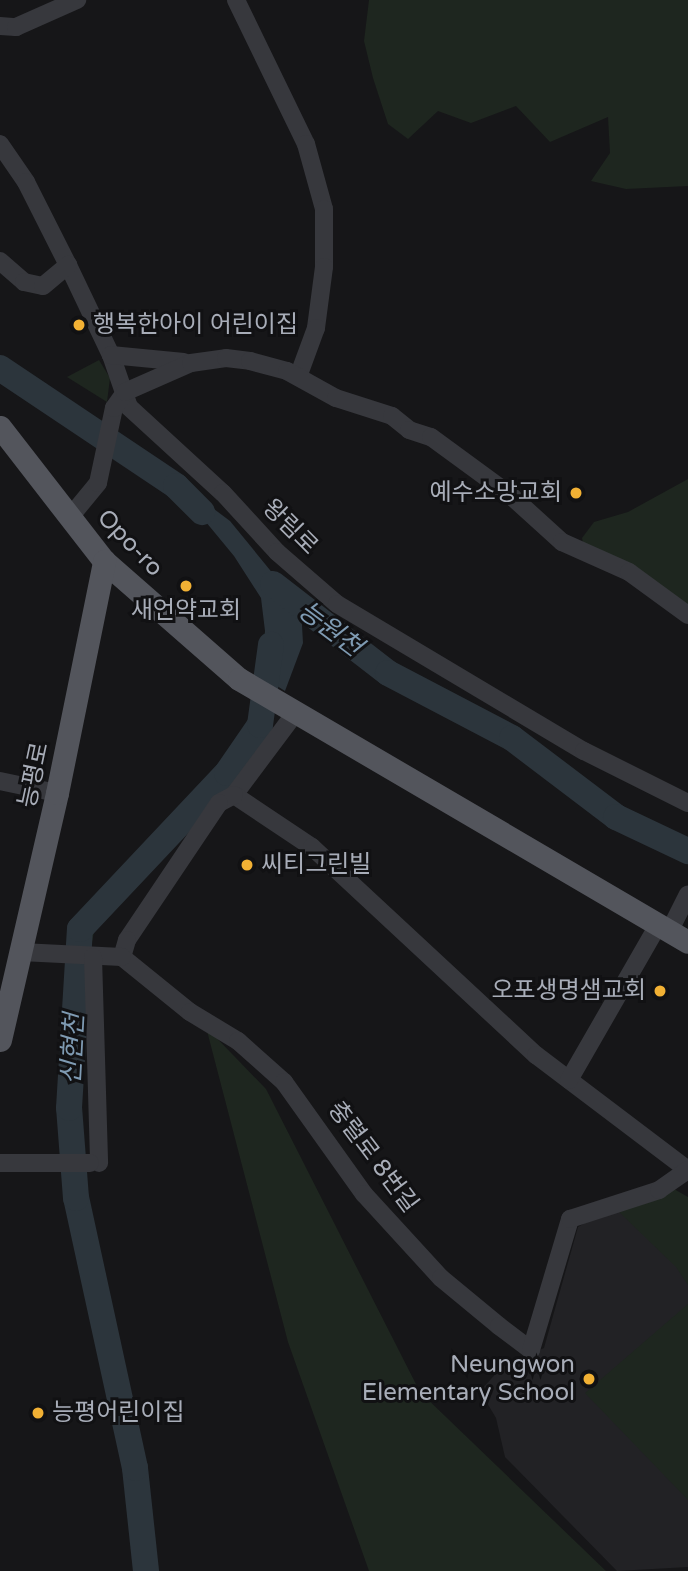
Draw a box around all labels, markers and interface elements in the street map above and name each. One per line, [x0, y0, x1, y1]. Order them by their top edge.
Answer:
place label: 행복한아이 어린이집 [93, 311, 298, 339]
marker: 행복한아이 어린이집 [71, 317, 87, 333]
place label: 예수소망교회 [430, 479, 562, 507]
marker: 예수소망교회 [568, 485, 584, 501]
street label: 왕림로 [256, 493, 324, 561]
street label: Opo-ro [91, 503, 169, 583]
marker: 새언약교회 [178, 578, 194, 594]
water label: 능원천 [292, 595, 368, 663]
place label: 새언약교회 [131, 597, 241, 625]
street label: 능평로 [13, 740, 55, 810]
place label: 씨티그린빌 [261, 851, 371, 879]
marker: 씨티그린빌 [239, 857, 255, 873]
place label: 오포생명샘교회 [491, 977, 646, 1005]
marker: 오포생명샘교회 [652, 983, 668, 999]
water label: 신현천 [56, 1012, 90, 1086]
street label: 충렬로 8번길 [322, 1096, 424, 1218]
place label: Neungwon Elementary School [362, 1351, 575, 1407]
marker: Neungwon Elementary School [581, 1371, 597, 1387]
place label: 능평어린이집 [52, 1399, 184, 1427]
marker: 능평어린이집 [30, 1405, 46, 1421]

